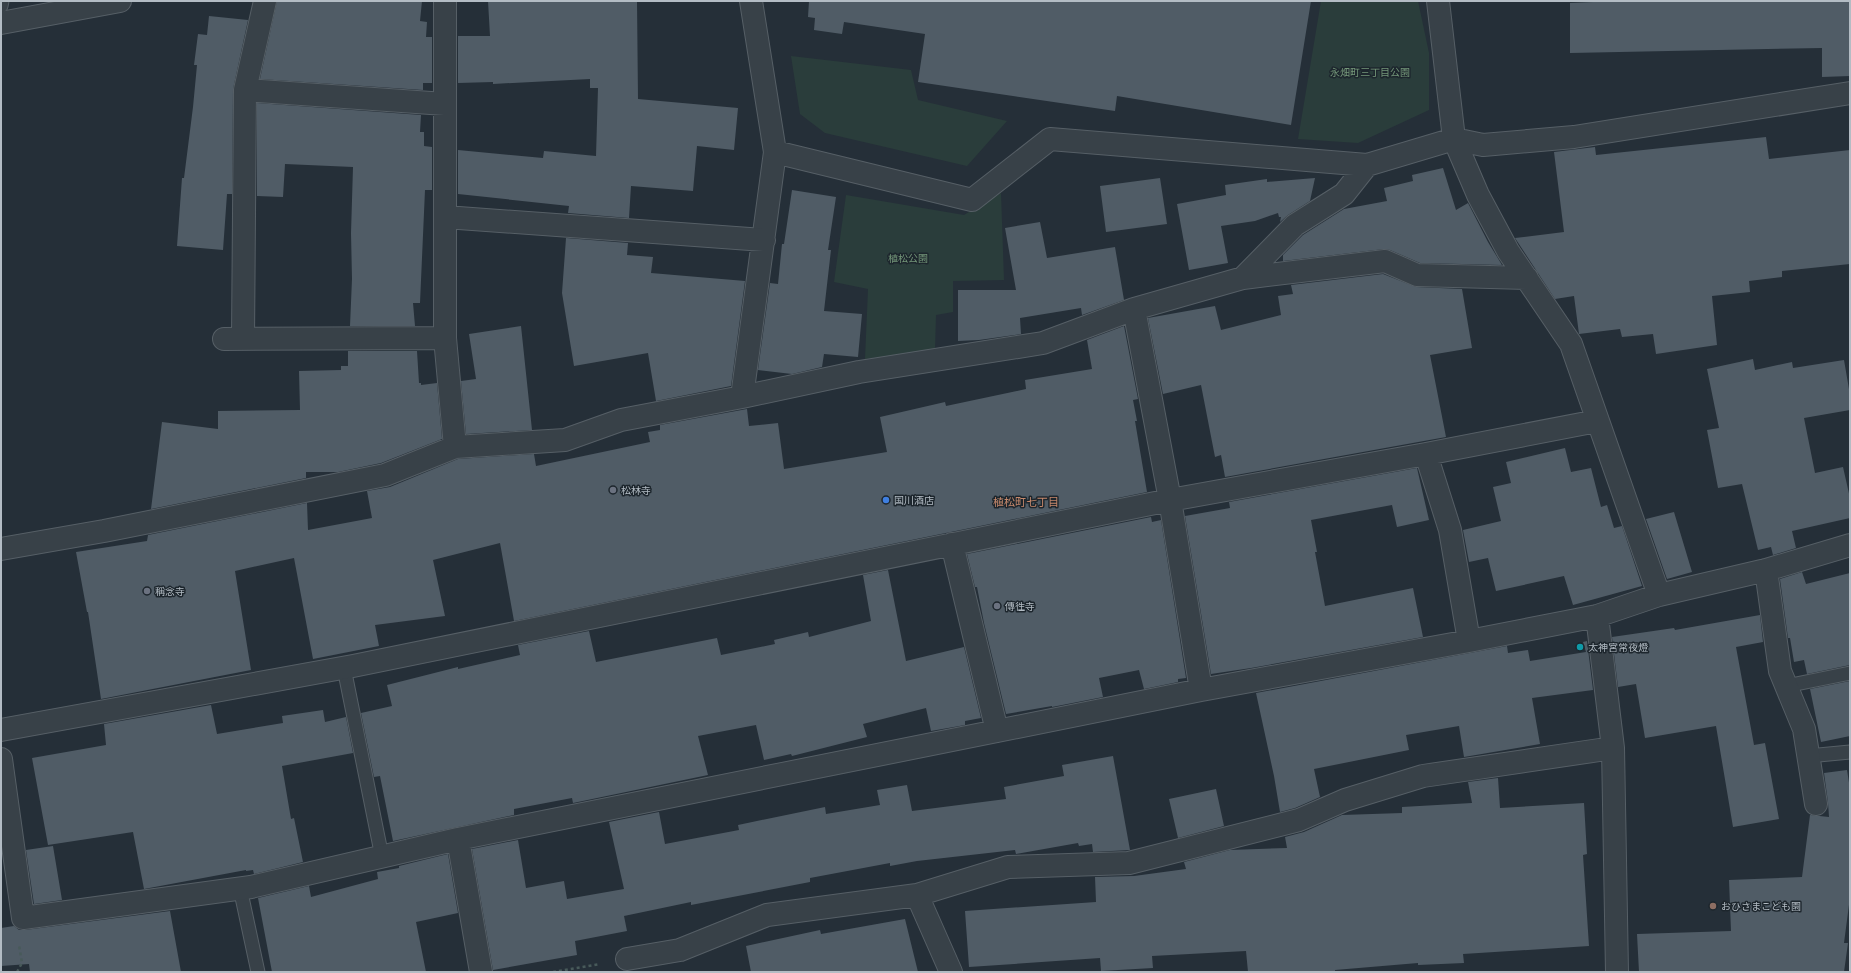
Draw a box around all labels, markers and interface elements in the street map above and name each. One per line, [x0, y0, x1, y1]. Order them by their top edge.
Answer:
park label: 永畑町三丁目公園 [1330, 66, 1410, 79]
park label: 植松公園 [888, 252, 928, 265]
place label: 松林寺 [621, 484, 651, 497]
marker: 松林寺 [608, 485, 618, 495]
place label: 国川酒店 [894, 494, 934, 507]
marker: 国川酒店 [881, 495, 891, 505]
district label: 植松町七丁目 [993, 495, 1059, 509]
place label: 稱念寺 [155, 585, 185, 598]
marker: 稱念寺 [142, 586, 152, 596]
place label: 傳徃寺 [1004, 600, 1035, 613]
marker: 傳徃寺 [992, 601, 1002, 611]
place label: 太神宮常夜燈 [1588, 641, 1649, 654]
marker: 太神宮常夜燈 [1575, 642, 1585, 652]
place label: おひさまこども園 [1721, 900, 1801, 913]
marker: おひさまこども園 [1708, 901, 1718, 911]

